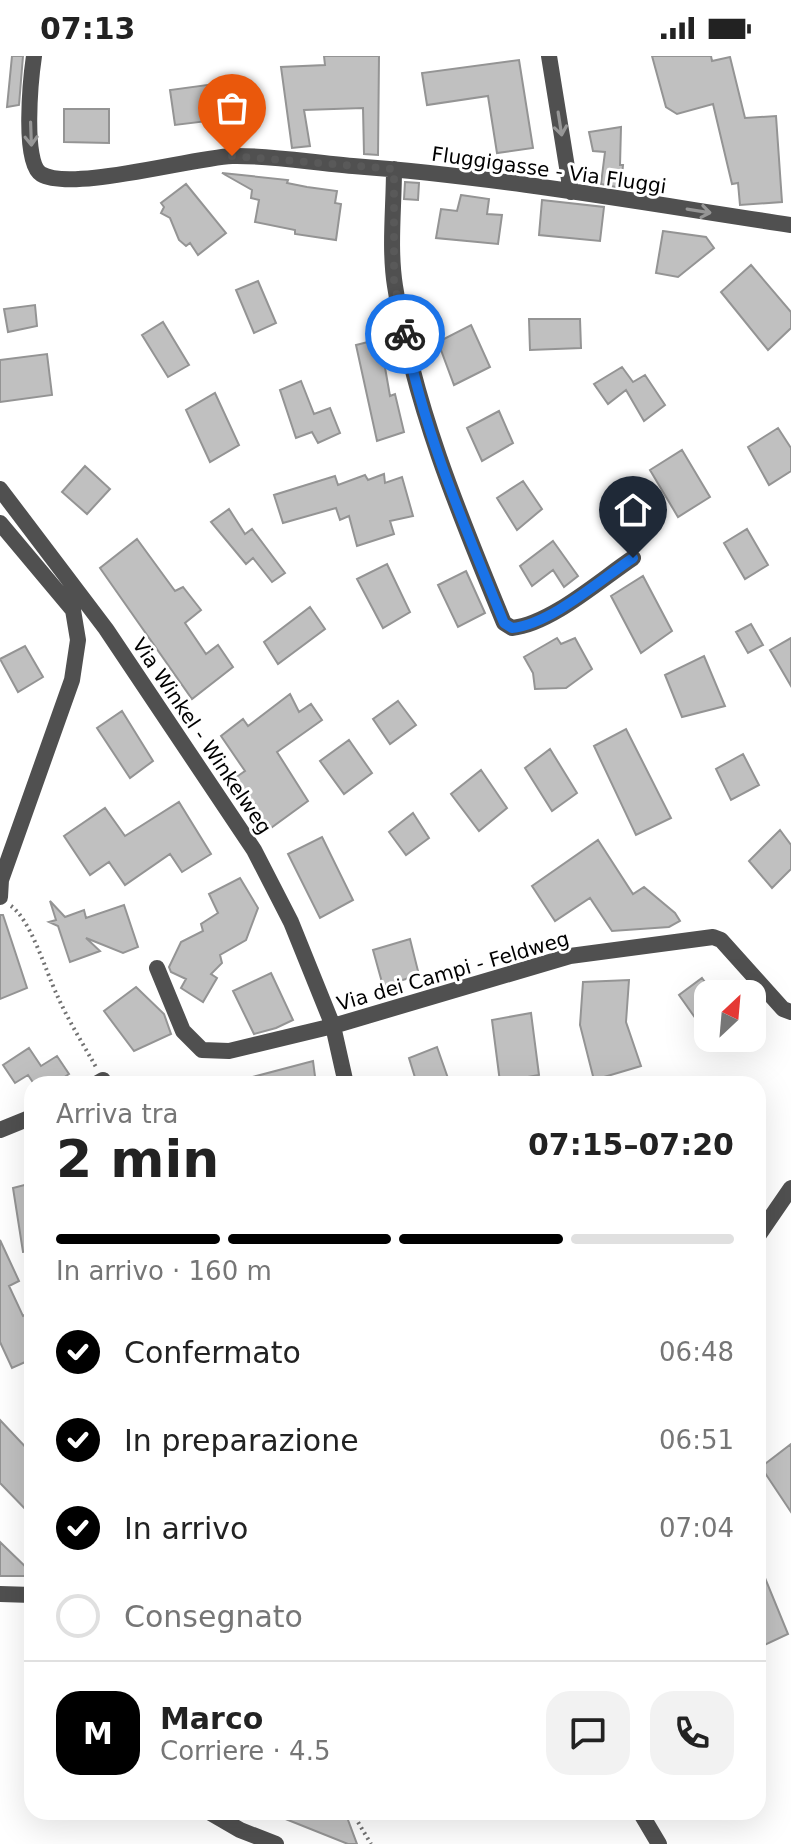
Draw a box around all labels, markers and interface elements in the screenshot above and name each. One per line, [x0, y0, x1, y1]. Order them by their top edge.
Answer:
text: 07:13 [40, 11, 136, 46]
pin [198, 74, 266, 156]
icon: bag [210, 86, 254, 130]
one-way arrow [553, 111, 568, 136]
one-way arrow [23, 120, 38, 147]
street label: Fluggigasse - Via Fluggi [430, 142, 668, 198]
one-way arrow [686, 204, 711, 219]
courier [365, 294, 445, 374]
icon: bike [383, 312, 427, 356]
pin [599, 476, 667, 558]
icon: home [611, 488, 655, 532]
street label: Via Winkel - Winkelweg [127, 633, 277, 839]
street label: Via dei Campi - Feldweg [334, 926, 572, 1016]
north arrow [694, 980, 766, 1052]
map controls [694, 980, 766, 1052]
text: Arriva tra [56, 1099, 178, 1129]
text: 07:15–07:20 [528, 1127, 734, 1162]
text: 2 min [56, 1129, 219, 1189]
text: In arrivo · 160 m [56, 1256, 272, 1286]
icon: check [56, 1330, 100, 1374]
text: Confermato [124, 1335, 301, 1370]
text: 06:48 [659, 1337, 734, 1367]
icon: check [56, 1418, 100, 1462]
text: In preparazione [124, 1423, 359, 1458]
text: 06:51 [659, 1425, 734, 1455]
icon: check [56, 1506, 100, 1550]
text: In arrivo [124, 1511, 248, 1546]
text: 07:04 [659, 1513, 734, 1543]
text: Consegnato [124, 1599, 303, 1634]
button: chat [546, 1691, 630, 1775]
button: phone [650, 1691, 734, 1775]
text: Marco [160, 1701, 263, 1736]
text: M [83, 1716, 113, 1751]
text: Corriere · 4.5 [160, 1736, 330, 1766]

